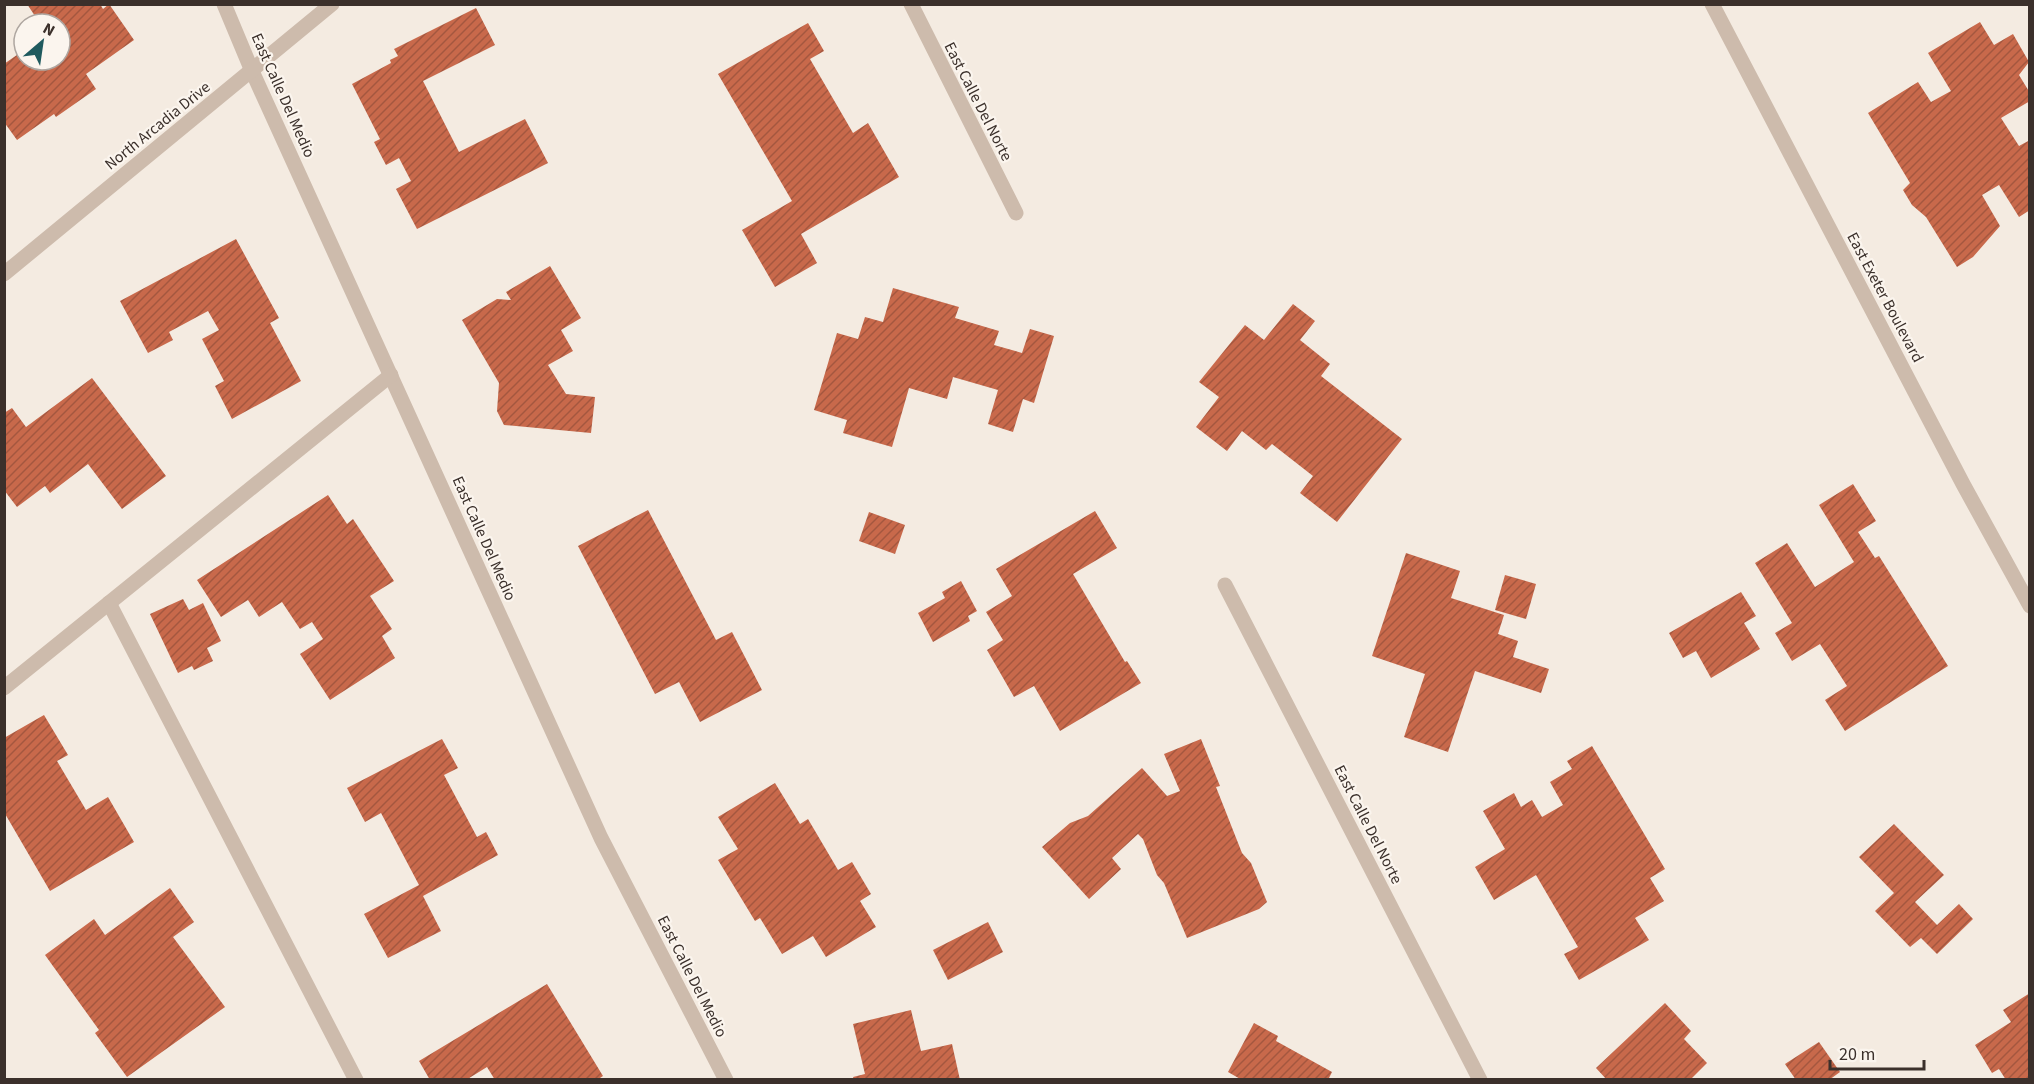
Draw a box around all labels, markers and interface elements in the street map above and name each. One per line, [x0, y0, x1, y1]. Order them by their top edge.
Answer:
north arrow [12, 12, 72, 72]
text: N [39, 18, 59, 42]
street label: East Calle Del Medio [246, 30, 320, 161]
street label: East Calle Del Norte [939, 38, 1018, 165]
street label: North Arcadia Drive [100, 76, 215, 175]
street label: East Exeter Boulevard [1842, 229, 1929, 366]
street label: East Calle Del Medio [447, 473, 521, 604]
street label: East Calle Del Norte [1329, 761, 1408, 888]
street label: East Calle Del Medio [652, 912, 732, 1041]
scale bar [1830, 1033, 1924, 1071]
text: 20 m [1839, 1042, 1875, 1067]

